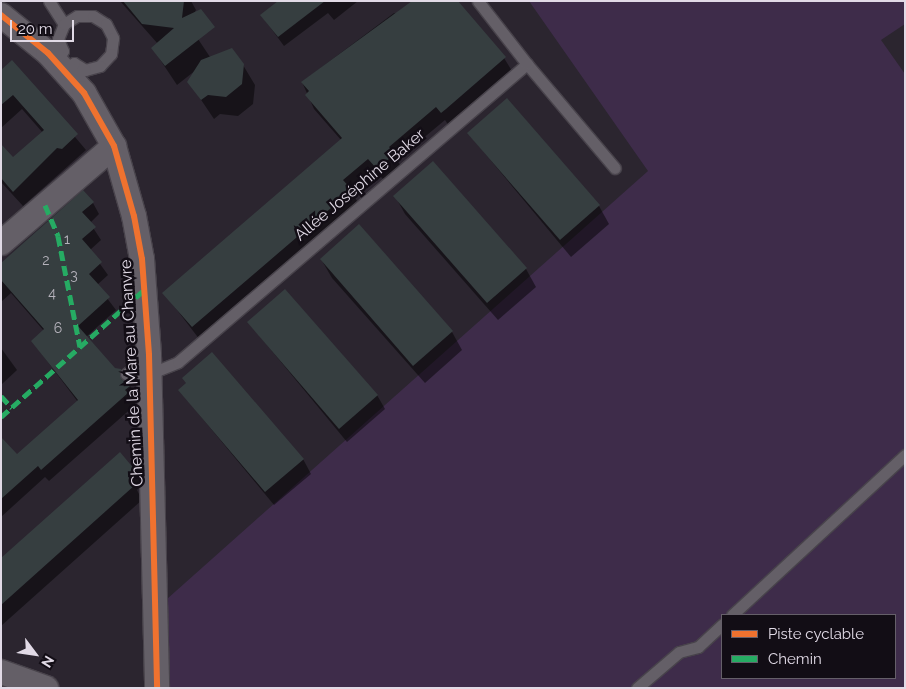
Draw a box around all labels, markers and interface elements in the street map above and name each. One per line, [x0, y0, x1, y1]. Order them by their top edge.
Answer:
scale bar [12, 10, 76, 42]
text: 20 m [18, 20, 53, 38]
street label: Allée Joséphine Baker [291, 125, 429, 245]
house number: 1 [64, 231, 70, 247]
house number: 2 [42, 252, 50, 268]
street label: Chemin de la Mare au Chanvre [116, 259, 148, 487]
house number: 3 [70, 267, 78, 283]
house number: 4 [48, 285, 56, 301]
house number: 6 [54, 320, 62, 336]
legend [721, 614, 896, 679]
text: Piste cyclable [768, 625, 864, 643]
north arrow [10, 629, 60, 679]
text: Chemin [768, 650, 822, 668]
text: N [38, 653, 57, 670]

